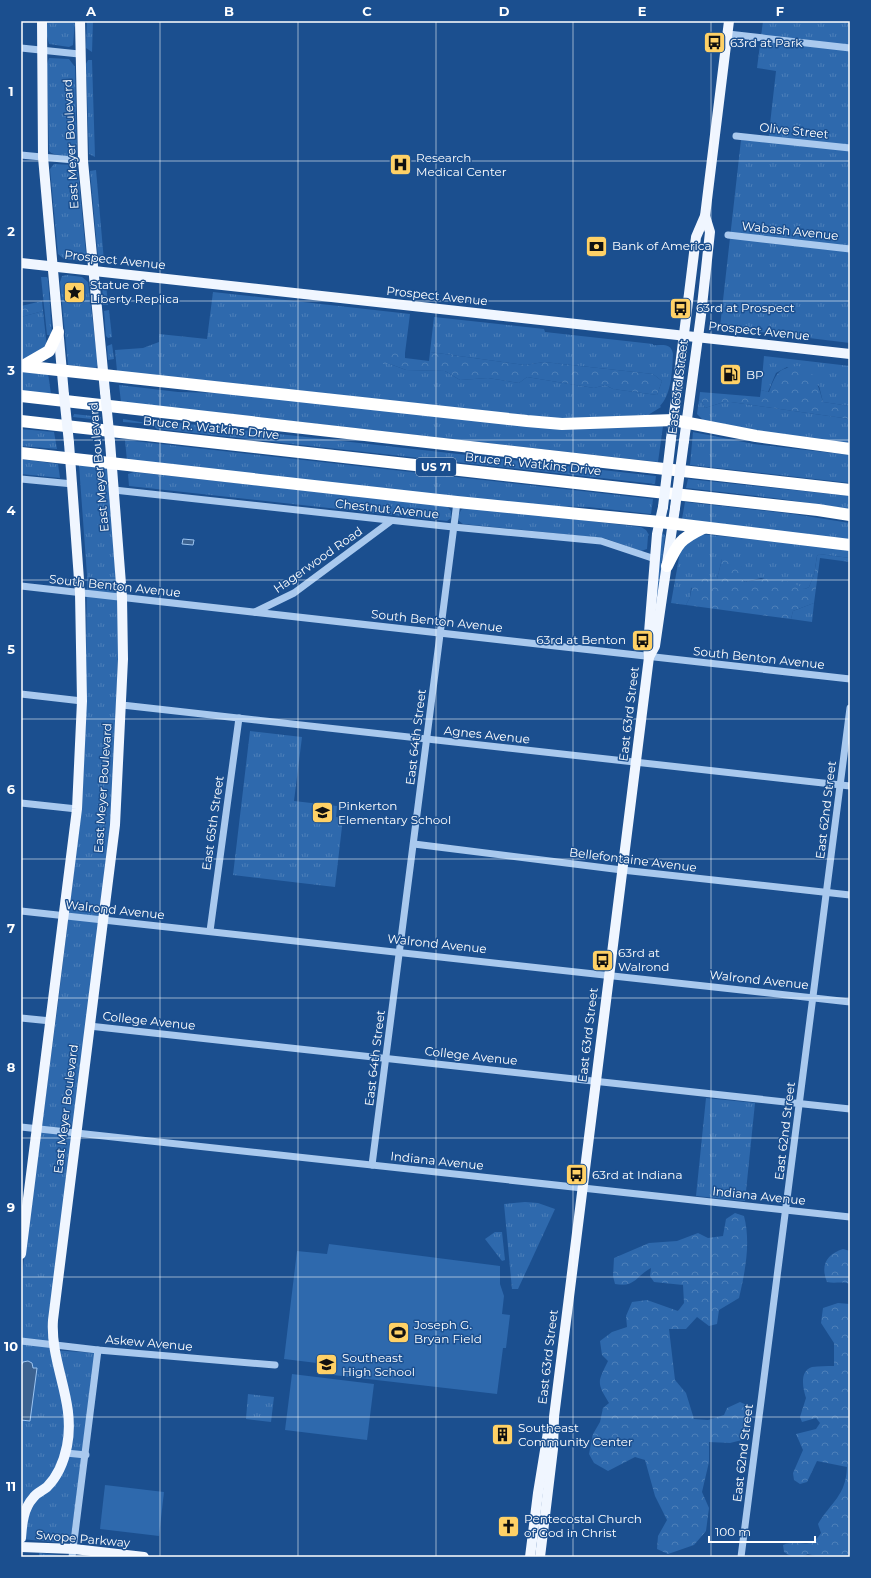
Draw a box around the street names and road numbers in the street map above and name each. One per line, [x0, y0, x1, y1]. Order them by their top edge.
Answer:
street label: East Meyer Boulevard [60, 79, 81, 209]
street label: Olive Street [759, 119, 830, 142]
street label: Wabash Avenue [741, 218, 839, 243]
street label: Prospect Avenue [64, 247, 167, 272]
street label: Prospect Avenue [386, 283, 489, 308]
street label: Prospect Avenue [708, 318, 811, 343]
street label: East 63rd Street [664, 339, 691, 435]
street label: East Meyer Boulevard [85, 402, 112, 533]
street label: Bruce R. Watkins Drive [142, 413, 280, 442]
street label: Bruce R. Watkins Drive [464, 449, 602, 478]
road number: US 71 [416, 458, 456, 476]
street label: Chestnut Avenue [335, 496, 440, 521]
street label: Hagerwood Road [270, 523, 365, 596]
street label: South Benton Avenue [49, 571, 182, 600]
street label: South Benton Avenue [371, 606, 504, 635]
street label: South Benton Avenue [693, 643, 826, 672]
street label: East 63rd Street [615, 666, 642, 762]
street label: East 64th Street [402, 688, 429, 786]
street label: East Meyer Boulevard [90, 723, 115, 853]
street label: Agnes Avenue [443, 723, 531, 746]
street label: East 62nd Street [812, 760, 839, 860]
street label: East 65th Street [198, 775, 227, 871]
street label: Bellefontaine Avenue [568, 844, 698, 875]
street label: Walrond Avenue [65, 897, 165, 922]
street label: Walrond Avenue [387, 931, 487, 956]
street label: Walrond Avenue [709, 967, 809, 992]
street label: East 63rd Street [574, 987, 601, 1083]
street label: College Avenue [102, 1008, 196, 1033]
street label: East 64th Street [361, 1009, 388, 1107]
street label: East Meyer Boulevard [50, 1043, 81, 1174]
street label: College Avenue [424, 1043, 518, 1068]
street label: East 62nd Street [771, 1081, 798, 1181]
street label: Indiana Avenue [390, 1148, 484, 1173]
street label: Indiana Avenue [712, 1183, 806, 1208]
street label: East 63rd Street [534, 1309, 561, 1405]
street label: Askew Avenue [105, 1331, 193, 1354]
street label: East 62nd Street [729, 1403, 756, 1503]
street label: Swope Parkway [35, 1527, 131, 1550]

